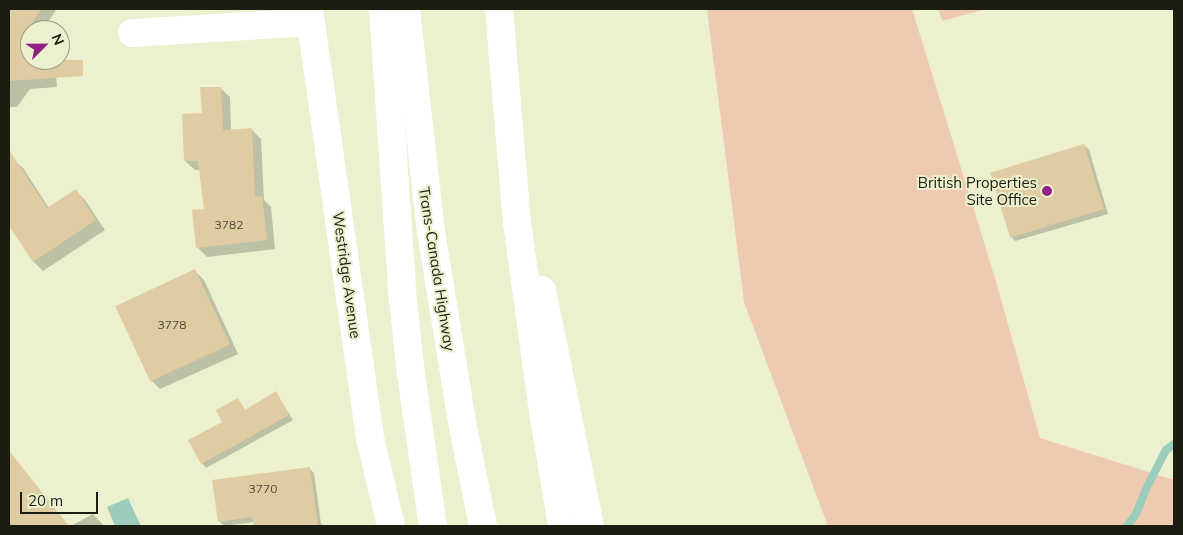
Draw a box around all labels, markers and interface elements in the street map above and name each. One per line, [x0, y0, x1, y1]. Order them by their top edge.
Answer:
north arrow [20, 20, 70, 70]
text: N [48, 31, 68, 48]
place label: British Properties Site Office [918, 173, 1037, 208]
street label: Trans-Canada Highway [415, 185, 459, 353]
marker: British Properties Site Office [1041, 185, 1053, 197]
street label: Westridge Avenue [329, 210, 365, 340]
house number: 3782 [215, 218, 243, 232]
house number: 3778 [158, 318, 186, 332]
scale bar [22, 482, 100, 514]
house number: 3770 [249, 482, 277, 496]
text: 20 m [28, 491, 63, 510]

